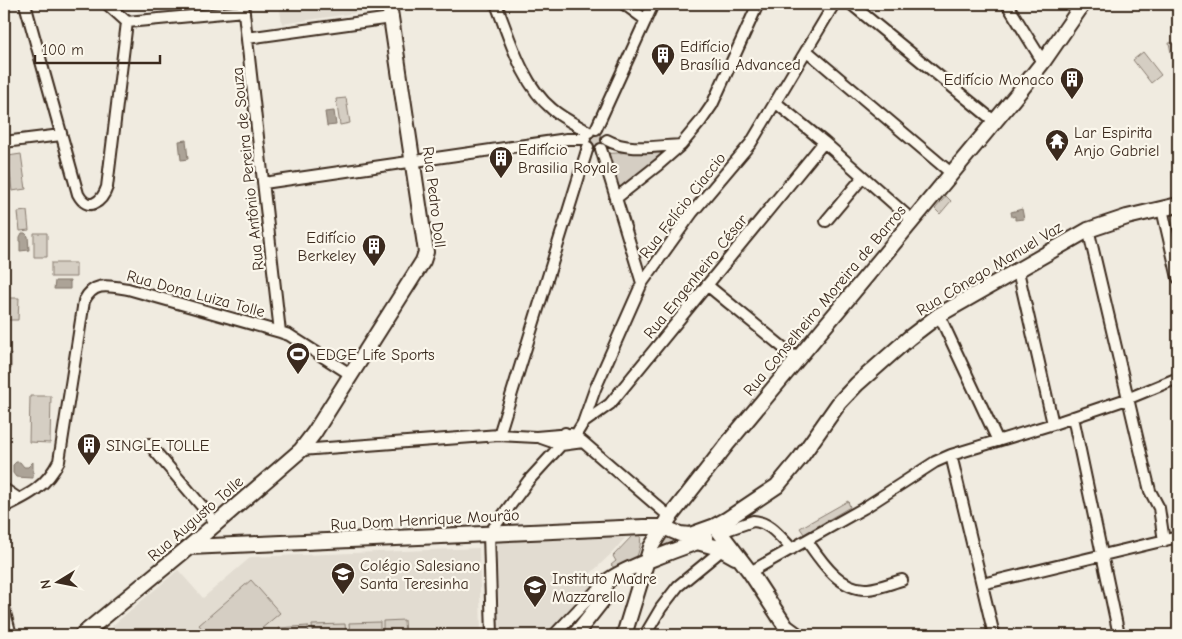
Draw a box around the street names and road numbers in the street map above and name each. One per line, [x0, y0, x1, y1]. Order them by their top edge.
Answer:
street label: Rua Antônio Pereira de Souza [228, 66, 268, 271]
street label: Rua Pedro Doll [419, 146, 449, 249]
street label: Rua Felício Ciaccio [636, 149, 730, 262]
street label: Rua Conselheiro Moreira de Barros [740, 201, 910, 400]
street label: Rua Engenheiro César [640, 211, 752, 342]
street label: Rua Cônego Manuel Vaz [913, 218, 1066, 320]
street label: Rua Dona Luiza Tolle [125, 267, 267, 321]
street label: Rua Augusto Tolle [144, 472, 247, 565]
street label: Rua Dom Henrique Mourão [330, 506, 520, 534]

